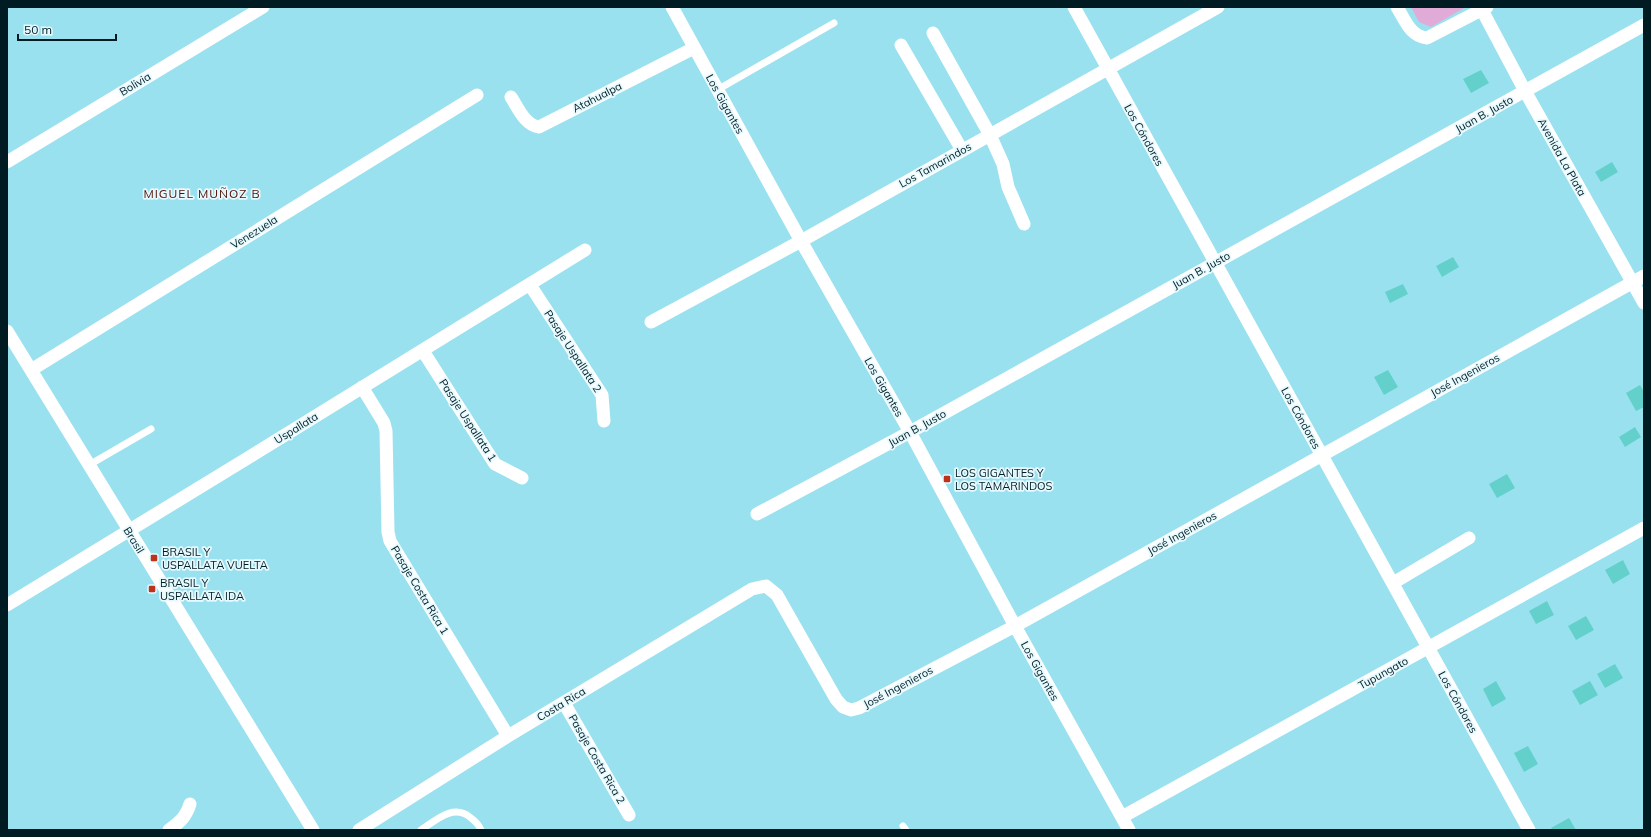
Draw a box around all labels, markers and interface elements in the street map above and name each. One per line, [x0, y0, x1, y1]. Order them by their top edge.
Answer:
scale bar [18, 16, 116, 42]
text: 50 m [24, 22, 52, 37]
street label: Bolivia [117, 69, 153, 99]
street label: Los Gigantes [703, 72, 747, 136]
street label: Atahualpa [570, 79, 624, 115]
street label: Juan B. Justo [1453, 92, 1515, 136]
street label: Los Cóndores [1121, 102, 1167, 168]
street label: Avenida La Plata [1535, 116, 1589, 198]
street label: Los Tamarindos [896, 139, 974, 191]
district label: MIGUEL MUÑOZ B [143, 186, 261, 201]
street label: Venezuela [228, 212, 280, 252]
street label: Juan B. Justo [1170, 248, 1232, 292]
street label: Pasaje Uspallata 2 [541, 307, 605, 395]
street label: José Ingenieros [1428, 350, 1502, 400]
street label: Los Gigantes [861, 355, 907, 419]
street label: Pasaje Uspallata 1 [436, 376, 500, 464]
street label: Los Cóndores [1278, 385, 1324, 451]
street label: Juan B. Justo [886, 406, 948, 450]
street label: Uspallata [272, 409, 320, 447]
place label: LOS GIGANTES Y LOS TAMARINDOS [955, 466, 1053, 493]
marker: LOS GIGANTES Y LOS TAMARINDOS [942, 474, 952, 484]
street label: José Ingenieros [1145, 508, 1219, 558]
street label: Brasil [120, 524, 148, 556]
street label: Pasaje Costa Rica 1 [388, 543, 452, 637]
place label: BRASIL Y USPALLATA VUELTA [162, 545, 268, 572]
marker: BRASIL Y USPALLATA VUELTA [149, 553, 159, 563]
place label: BRASIL Y USPALLATA IDA [160, 576, 244, 603]
marker: BRASIL Y USPALLATA IDA [147, 584, 157, 594]
street label: Los Gigantes [1018, 639, 1062, 703]
street label: Tupungato [1356, 654, 1410, 692]
street label: José Ingenieros [861, 663, 935, 711]
street label: Los Cóndores [1435, 669, 1481, 735]
street label: Costa Rica [534, 684, 588, 724]
street label: Pasaje Costa Rica 2 [566, 712, 628, 807]

